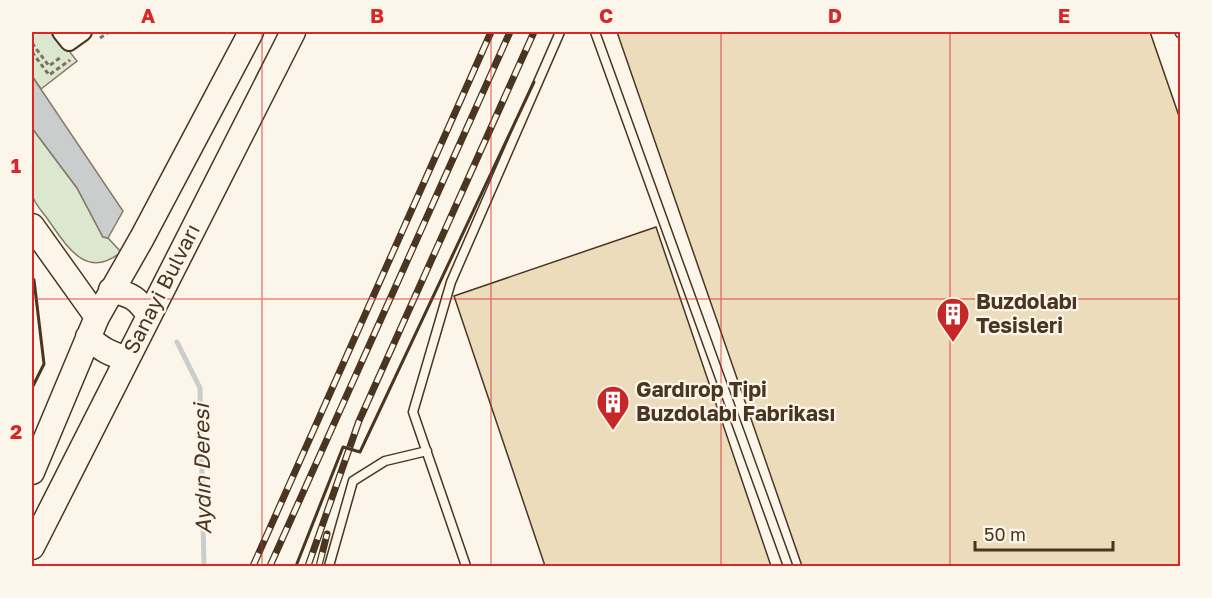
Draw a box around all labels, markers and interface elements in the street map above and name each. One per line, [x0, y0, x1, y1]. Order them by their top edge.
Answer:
text: A [141, 3, 155, 27]
text: B [370, 3, 384, 27]
text: C [599, 3, 613, 27]
text: D [828, 3, 842, 27]
text: E [1058, 3, 1070, 27]
text: 1 [11, 153, 21, 177]
street label: Sanayi Bulvarı [117, 219, 205, 358]
place label: Buzdolabı Tesisleri [976, 288, 1077, 338]
building icon: Buzdolabı Tesisleri [935, 296, 971, 343]
place label: Gardırop Tipi Buzdolabı Fabrikası [636, 376, 835, 426]
building icon: Gardırop Tipi Buzdolabı Fabrikası [595, 384, 631, 431]
water label: Aydın Deresi [187, 400, 216, 535]
text: 2 [10, 419, 22, 443]
scale bar [975, 514, 1113, 552]
text: 50 m [984, 523, 1026, 545]

